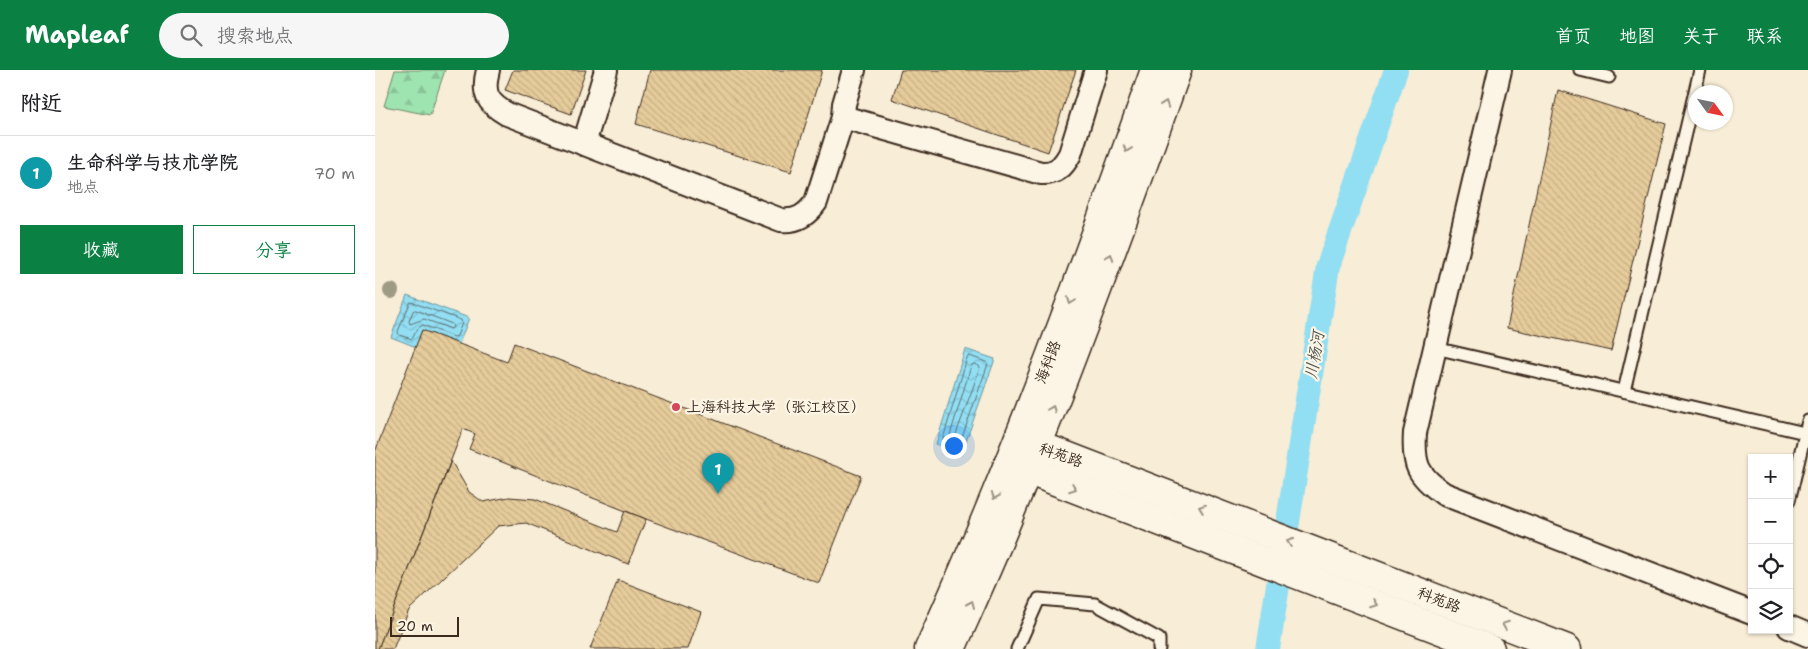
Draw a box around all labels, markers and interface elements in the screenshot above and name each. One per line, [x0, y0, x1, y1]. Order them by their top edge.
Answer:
search box [159, 13, 509, 58]
text: Mapleaf [25, 19, 129, 51]
icon: search [177, 21, 205, 49]
text: 搜索地点 [217, 23, 293, 48]
text: 首页 [1555, 24, 1591, 48]
text: 地图 [1619, 24, 1655, 48]
text: 关于 [1683, 24, 1719, 48]
text: 联系 [1747, 24, 1783, 48]
north arrow [1688, 85, 1733, 130]
text: 附近 [20, 89, 62, 117]
one-way arrow [1159, 100, 1169, 109]
one-way arrow [1123, 144, 1133, 153]
text: 生命科学与技术学院 [67, 150, 238, 175]
text: 1 [32, 163, 40, 184]
text: 70 m [314, 163, 355, 184]
text: 地点 [67, 176, 99, 197]
button: 收藏 [20, 225, 183, 274]
button: 分享 [193, 225, 355, 274]
one-way arrow [1103, 253, 1114, 262]
one-way arrow [1066, 297, 1076, 305]
water label: 川杨河 [1300, 327, 1329, 380]
street label: 海科路 [1031, 337, 1065, 387]
place label: 上海科技大学（张江校区） [686, 397, 866, 417]
marker: 上海科技大学（张江校区） [670, 401, 682, 413]
one-way arrow [1046, 405, 1056, 414]
your location [941, 433, 967, 459]
street label: 科苑路 [1036, 438, 1086, 472]
pin: 1 [702, 453, 734, 494]
map controls [1748, 454, 1793, 634]
button: + [1748, 454, 1793, 499]
one-way arrow [1068, 482, 1077, 492]
one-way arrow [991, 491, 1001, 500]
button: − [1748, 499, 1793, 544]
one-way arrow [1198, 504, 1207, 514]
one-way arrow [1286, 538, 1295, 548]
button: locate [1748, 544, 1793, 589]
street label: 科苑路 [1414, 583, 1464, 617]
button: layers [1748, 589, 1793, 634]
one-way arrow [1369, 598, 1378, 608]
one-way arrow [964, 600, 975, 609]
scale bar [390, 614, 459, 637]
text: 20 m [397, 617, 433, 635]
one-way arrow [1501, 621, 1510, 631]

